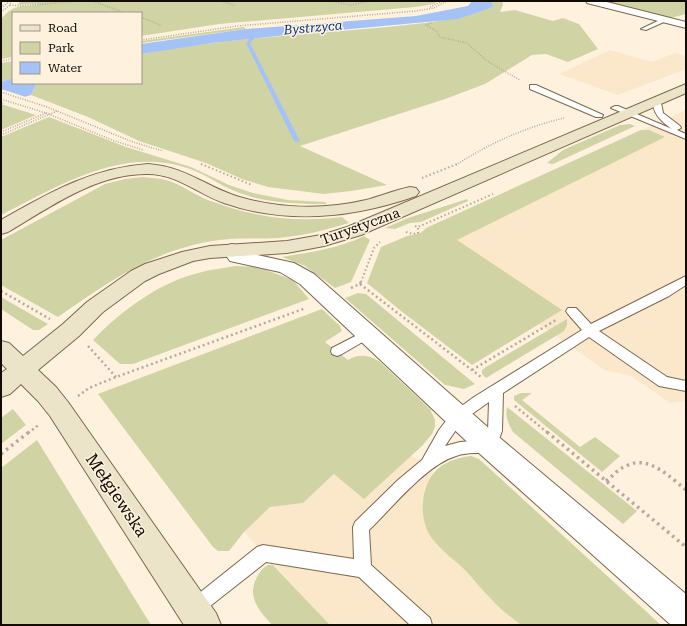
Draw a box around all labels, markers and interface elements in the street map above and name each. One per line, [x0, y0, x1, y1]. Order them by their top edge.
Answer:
legend [12, 12, 142, 84]
water label: Bystrzyca [282, 17, 343, 38]
text: Road [48, 21, 78, 35]
text: Park [48, 41, 75, 55]
text: Water [48, 61, 82, 75]
street label: Turystyczna [318, 204, 402, 248]
street label: Mełgiewska [82, 449, 152, 541]

